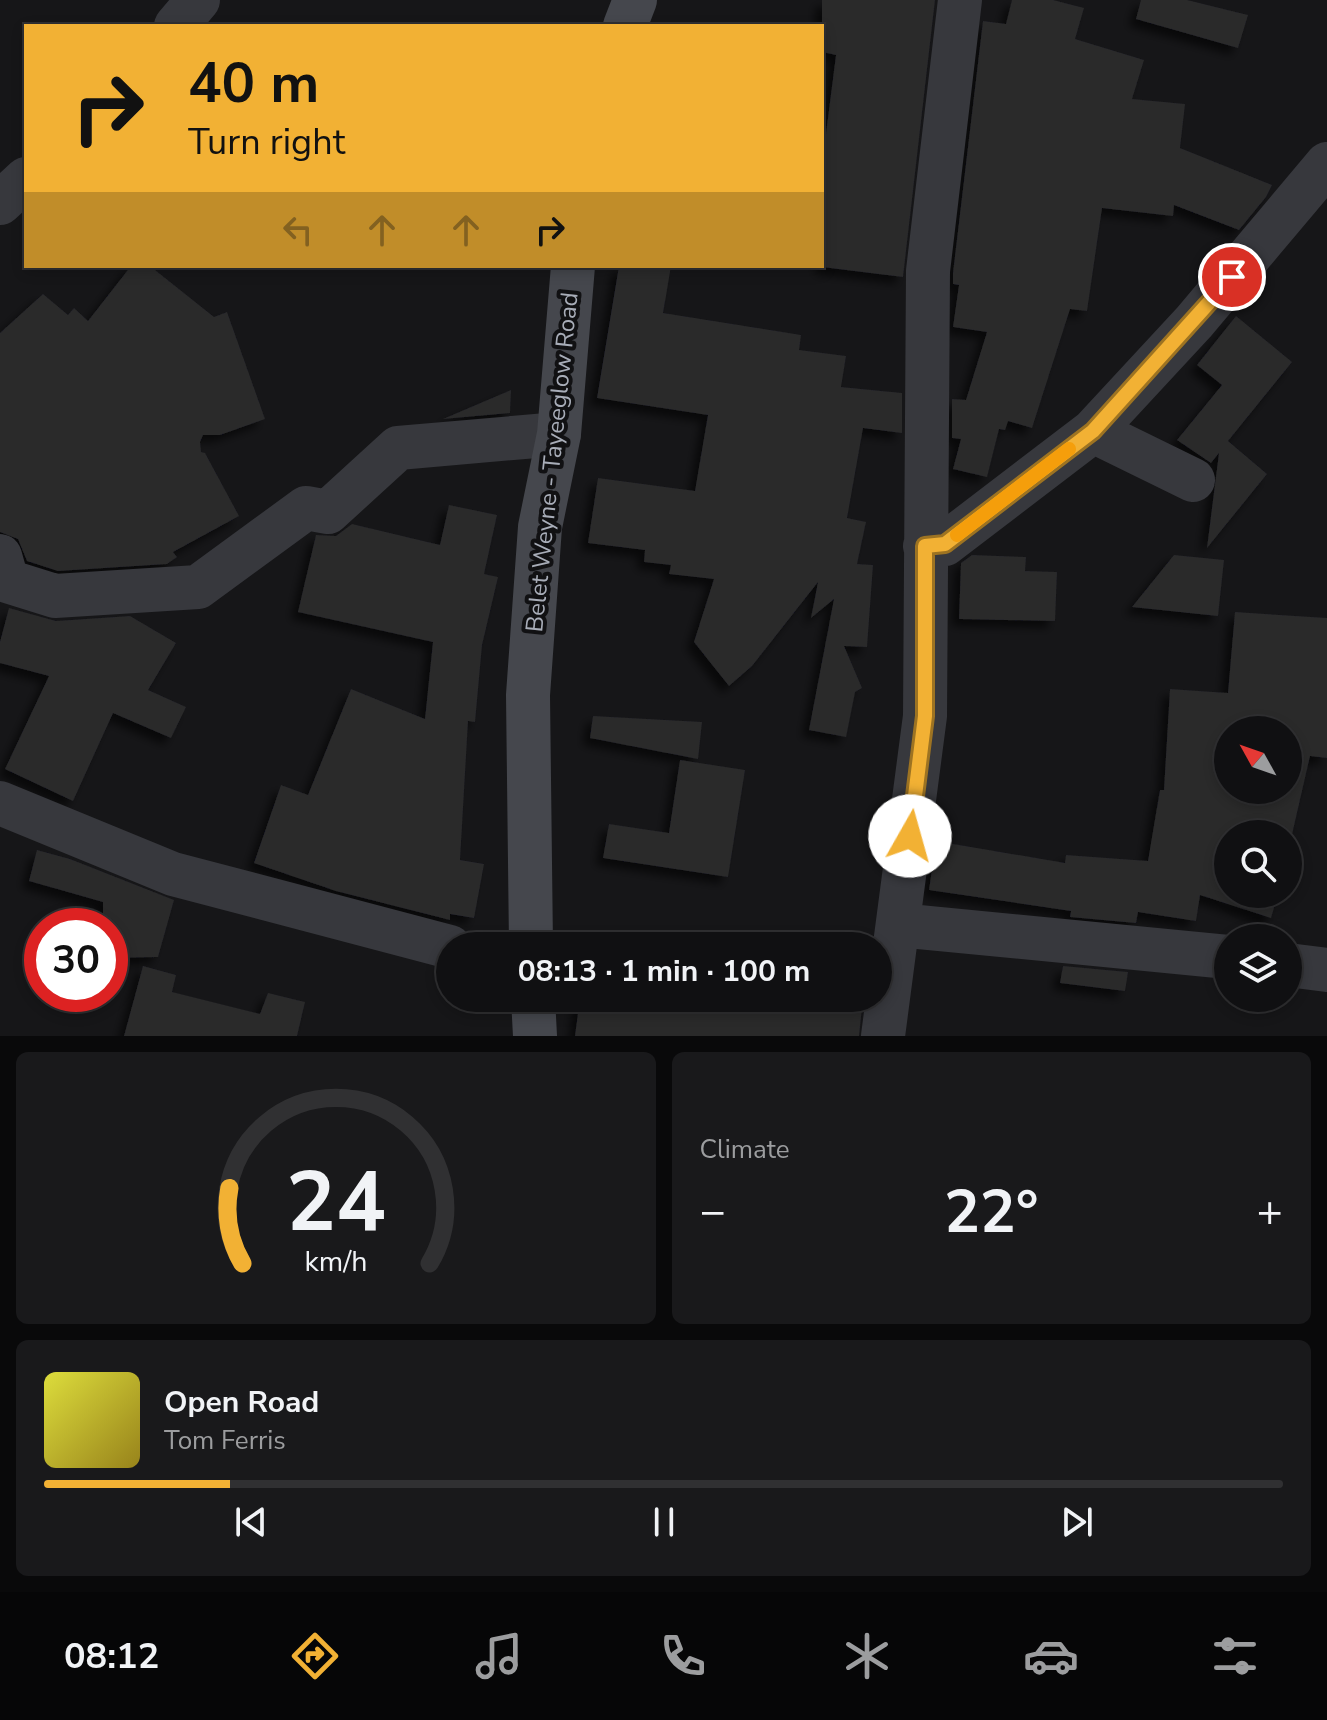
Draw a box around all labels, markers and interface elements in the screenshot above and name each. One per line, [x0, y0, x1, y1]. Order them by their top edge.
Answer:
text: 40 m [188, 45, 319, 122]
icon: right [56, 56, 160, 160]
text: Turn right [188, 118, 345, 167]
icon: left [276, 208, 320, 252]
icon: ahead [360, 208, 404, 252]
icon: ahead [444, 208, 488, 252]
icon: right [528, 208, 572, 252]
pin [1198, 243, 1266, 311]
icon: arrive [1210, 255, 1254, 299]
street label: Belet Weyne - Tayeeglow Road [518, 291, 586, 633]
north arrow [1214, 716, 1302, 804]
map controls [1214, 716, 1302, 1012]
position arrow [868, 794, 952, 878]
button: search [1214, 820, 1302, 908]
speed limit sign: 30 [24, 908, 128, 1012]
button: layers [1214, 924, 1302, 1012]
text: 08:13 · 1 min · 100 m [518, 951, 810, 992]
text: Climate [700, 1132, 790, 1167]
text: 24 [286, 1146, 386, 1259]
text: 22° [944, 1171, 1039, 1253]
text: − [700, 1182, 726, 1242]
text: + [1257, 1182, 1283, 1242]
text: km/h [304, 1242, 367, 1281]
text: Open Road [164, 1382, 319, 1423]
text: Tom Ferris [164, 1423, 286, 1458]
icon: previous [229, 1500, 273, 1544]
icon: pause [642, 1500, 686, 1544]
icon: next [1055, 1500, 1099, 1544]
icon: directions [287, 1628, 343, 1684]
icon: music [471, 1628, 527, 1684]
icon: phone [655, 1628, 711, 1684]
icon: climate [839, 1628, 895, 1684]
icon: car [1023, 1628, 1079, 1684]
icon: filters [1207, 1628, 1263, 1684]
text: 08:12 [64, 1632, 159, 1681]

